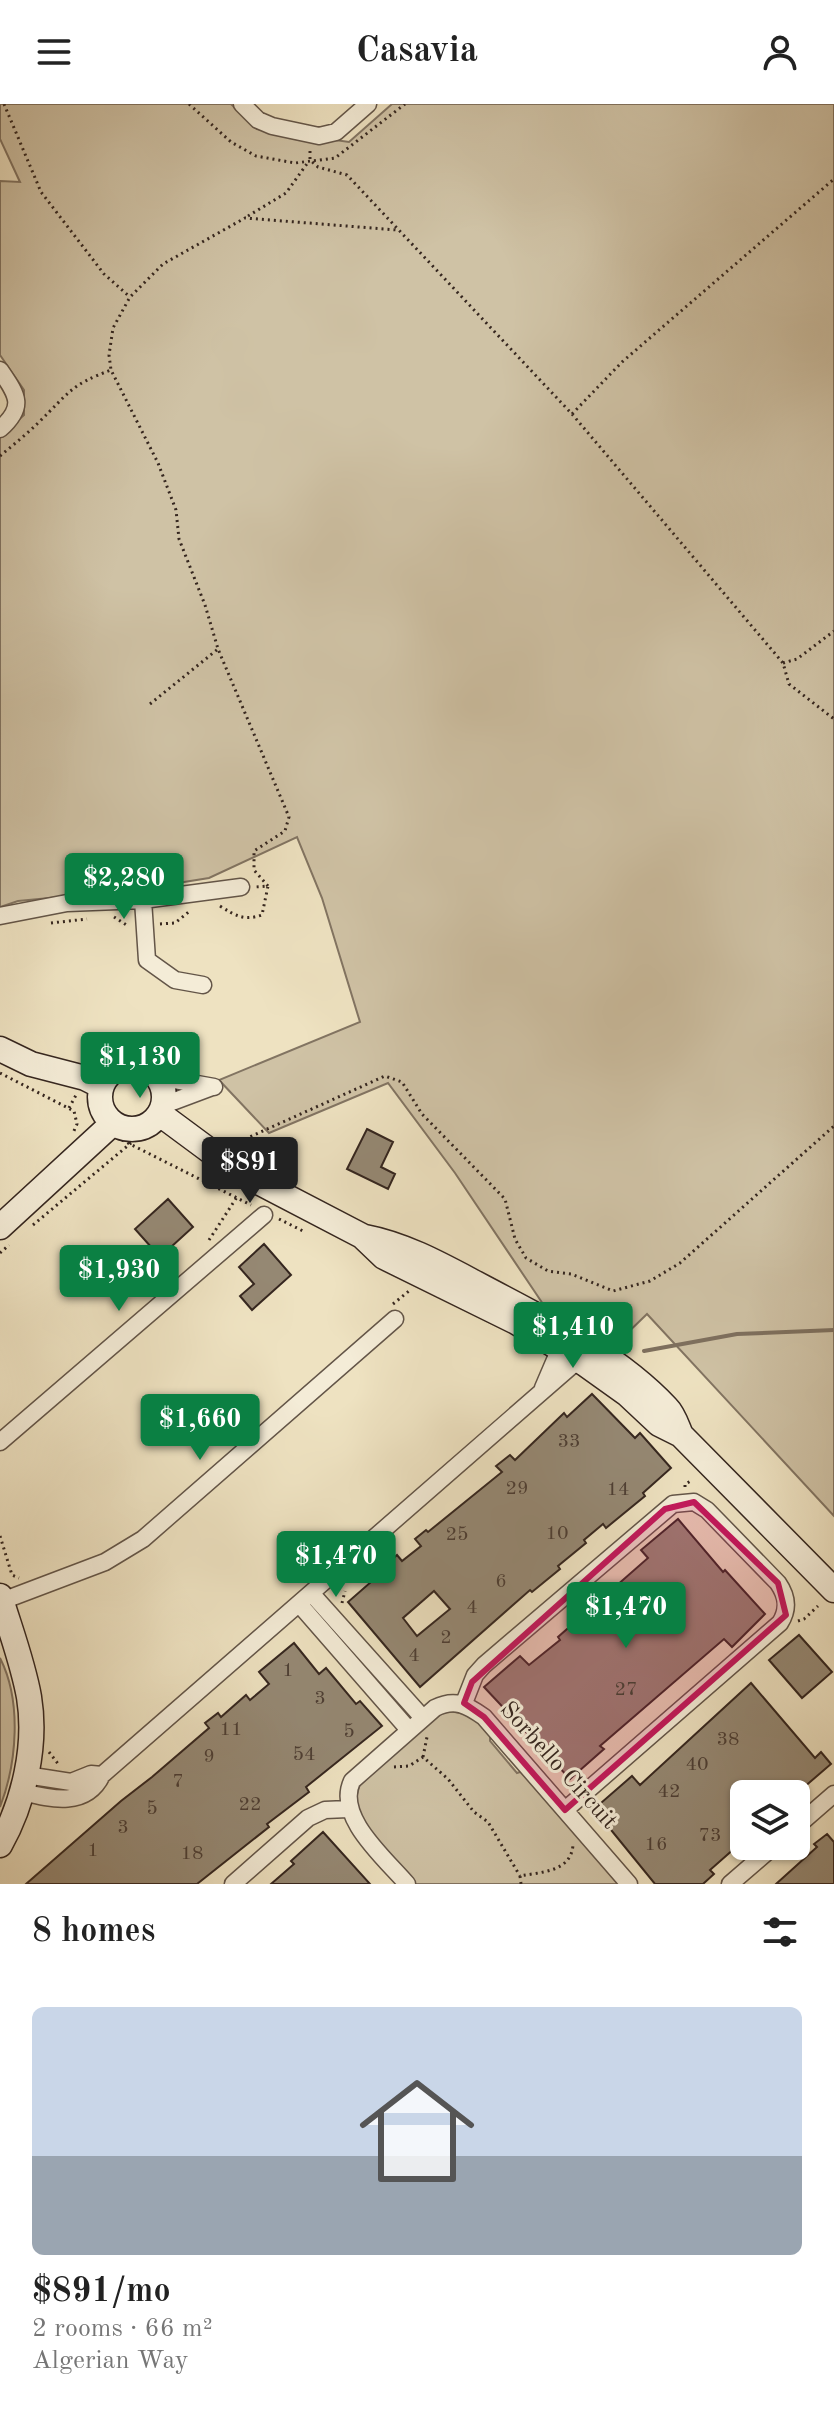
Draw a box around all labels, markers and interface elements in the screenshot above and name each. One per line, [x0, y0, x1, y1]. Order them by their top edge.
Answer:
icon: menu [32, 30, 76, 74]
icon: person [758, 30, 802, 74]
text: Casavia [356, 34, 478, 70]
pin: $2,280 [59, 853, 189, 921]
text: $2,280 [83, 866, 165, 892]
pin: $1,130 [75, 1032, 205, 1100]
text: $1,130 [99, 1045, 181, 1071]
pin: $891 [203, 1137, 297, 1205]
text: $891 [220, 1150, 280, 1176]
pin: $1,930 [54, 1245, 184, 1313]
text: $1,930 [78, 1258, 160, 1284]
pin: $1,410 [508, 1302, 638, 1370]
text: $1,410 [532, 1315, 614, 1341]
pin: $1,660 [135, 1394, 265, 1462]
text: $1,660 [159, 1407, 241, 1433]
house number: 33 [557, 1432, 581, 1452]
house number: 29 [505, 1479, 529, 1499]
house number: 14 [606, 1480, 630, 1500]
house number: 10 [545, 1524, 569, 1544]
house number: 25 [445, 1525, 469, 1545]
pin: $1,470 [271, 1531, 401, 1599]
text: $1,470 [295, 1544, 377, 1570]
house number: 6 [495, 1572, 507, 1592]
pin: $1,470 [561, 1582, 691, 1650]
text: $1,470 [585, 1595, 667, 1621]
house number: 4 [466, 1598, 478, 1618]
house number: 2 [440, 1628, 452, 1648]
house number: 4 [408, 1646, 420, 1666]
house number: 1 [282, 1661, 294, 1681]
house number: 27 [614, 1680, 638, 1700]
house number: 3 [314, 1689, 326, 1709]
street label: Sorbello Circuit [495, 1698, 621, 1834]
house number: 11 [219, 1720, 243, 1740]
house number: 5 [343, 1722, 355, 1742]
house number: 38 [716, 1730, 740, 1750]
house number: 54 [292, 1745, 316, 1765]
house number: 9 [203, 1747, 215, 1767]
house number: 40 [685, 1755, 709, 1775]
house number: 7 [172, 1772, 184, 1792]
map controls [730, 1780, 810, 1860]
button: layers [730, 1780, 810, 1860]
house number: 42 [657, 1782, 681, 1802]
house number: 22 [238, 1795, 262, 1815]
house number: 5 [146, 1799, 158, 1819]
house number: 3 [117, 1818, 129, 1838]
house number: 73 [698, 1826, 722, 1846]
house number: 16 [644, 1835, 668, 1855]
house number: 1 [87, 1841, 99, 1861]
house number: 18 [180, 1844, 204, 1864]
icon: filters [758, 1910, 802, 1954]
text: 8 homes [32, 1915, 155, 1949]
icon: home [345, 2059, 489, 2203]
text: $891/mo [32, 2275, 171, 2309]
text: 2 rooms · 66 m² [32, 2316, 213, 2342]
text: Algerian Way [32, 2348, 189, 2374]

